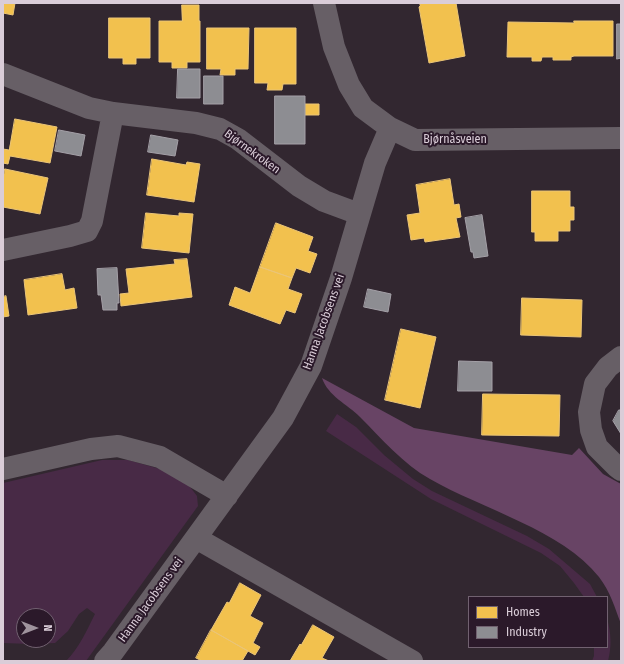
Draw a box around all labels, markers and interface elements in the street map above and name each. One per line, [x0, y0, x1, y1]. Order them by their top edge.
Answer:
street label: Bjørnekroken [221, 127, 283, 177]
street label: Bjørnåsveien [423, 133, 487, 147]
street label: Hanna Jacobsens vei [300, 272, 348, 372]
street label: Hanna Jacobsens vei [116, 555, 186, 645]
legend [468, 596, 608, 648]
text: Homes [506, 605, 540, 619]
north arrow [16, 608, 56, 648]
text: N [41, 625, 54, 631]
text: Industry [506, 625, 547, 639]

